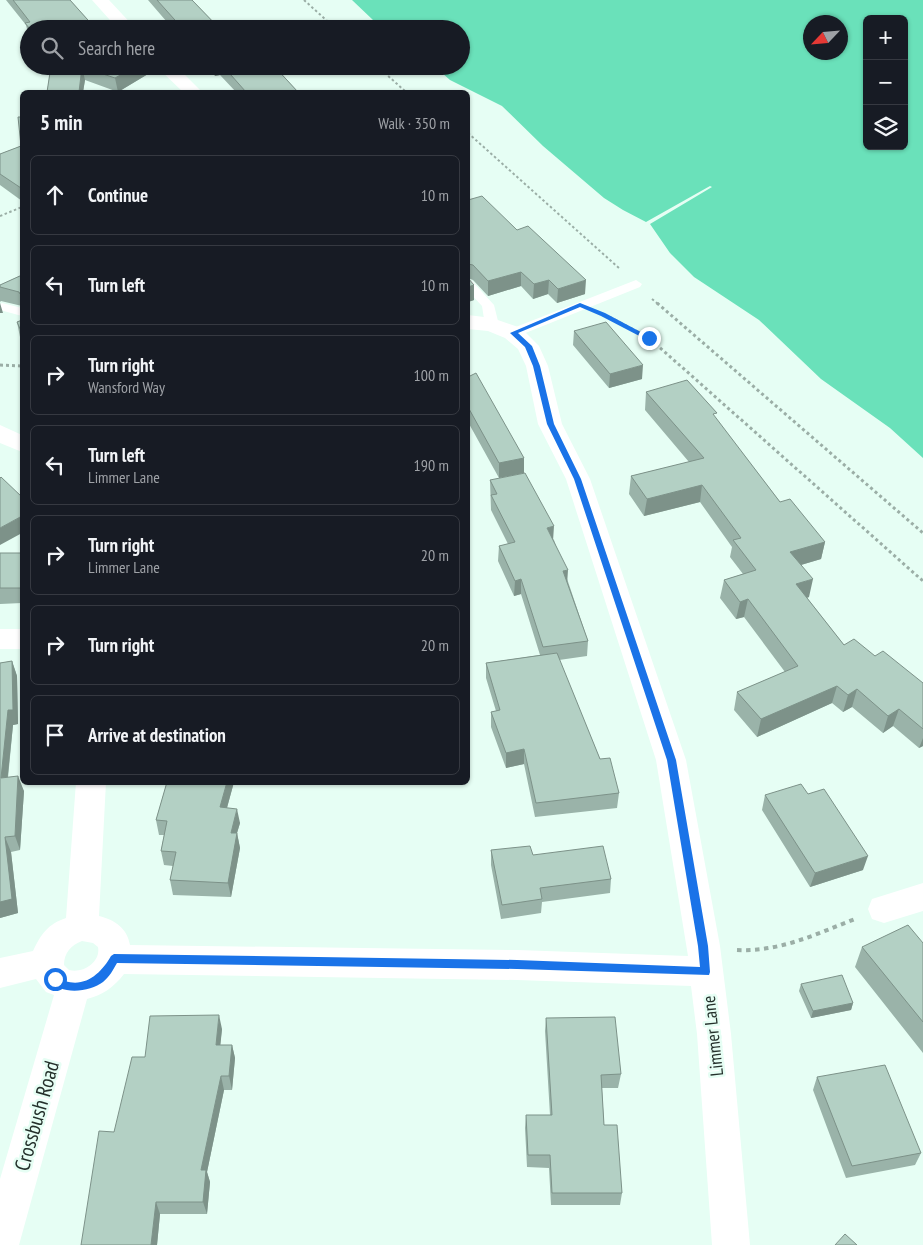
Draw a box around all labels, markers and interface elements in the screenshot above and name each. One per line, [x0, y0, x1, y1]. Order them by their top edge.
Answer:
north arrow [803, 15, 848, 60]
map controls [863, 15, 908, 150]
button: + [863, 15, 908, 60]
search box [20, 20, 470, 75]
icon: search [38, 34, 66, 62]
text: Search here [78, 36, 155, 60]
button: − [863, 60, 908, 105]
button: layers [863, 105, 908, 150]
text: 5 min [40, 109, 82, 136]
text: Walk · 350 m [378, 113, 450, 133]
icon: ahead [41, 181, 69, 209]
text: Continue [88, 183, 148, 207]
text: 10 m [421, 185, 449, 205]
icon: left [41, 271, 69, 299]
text: Turn left [88, 273, 145, 297]
text: 10 m [421, 275, 449, 295]
route end [638, 327, 661, 350]
text: Turn right [88, 353, 154, 377]
icon: right [41, 361, 69, 389]
text: 100 m [414, 365, 449, 385]
text: Wansford Way [88, 377, 165, 397]
text: Turn left [88, 443, 145, 467]
icon: left [41, 451, 69, 479]
text: 190 m [414, 455, 449, 475]
text: Limmer Lane [88, 467, 160, 487]
text: Turn right [88, 533, 154, 557]
icon: right [41, 541, 69, 569]
text: 20 m [421, 545, 449, 565]
text: Limmer Lane [88, 557, 160, 577]
icon: right [41, 631, 69, 659]
text: Turn right [88, 633, 154, 657]
text: 20 m [421, 635, 449, 655]
icon: arrive [41, 721, 69, 749]
text: Arrive at destination [88, 723, 226, 747]
route start [44, 968, 67, 991]
street label: Limmer Lane [697, 995, 728, 1077]
street label: Crossbush Road [8, 1058, 65, 1174]

